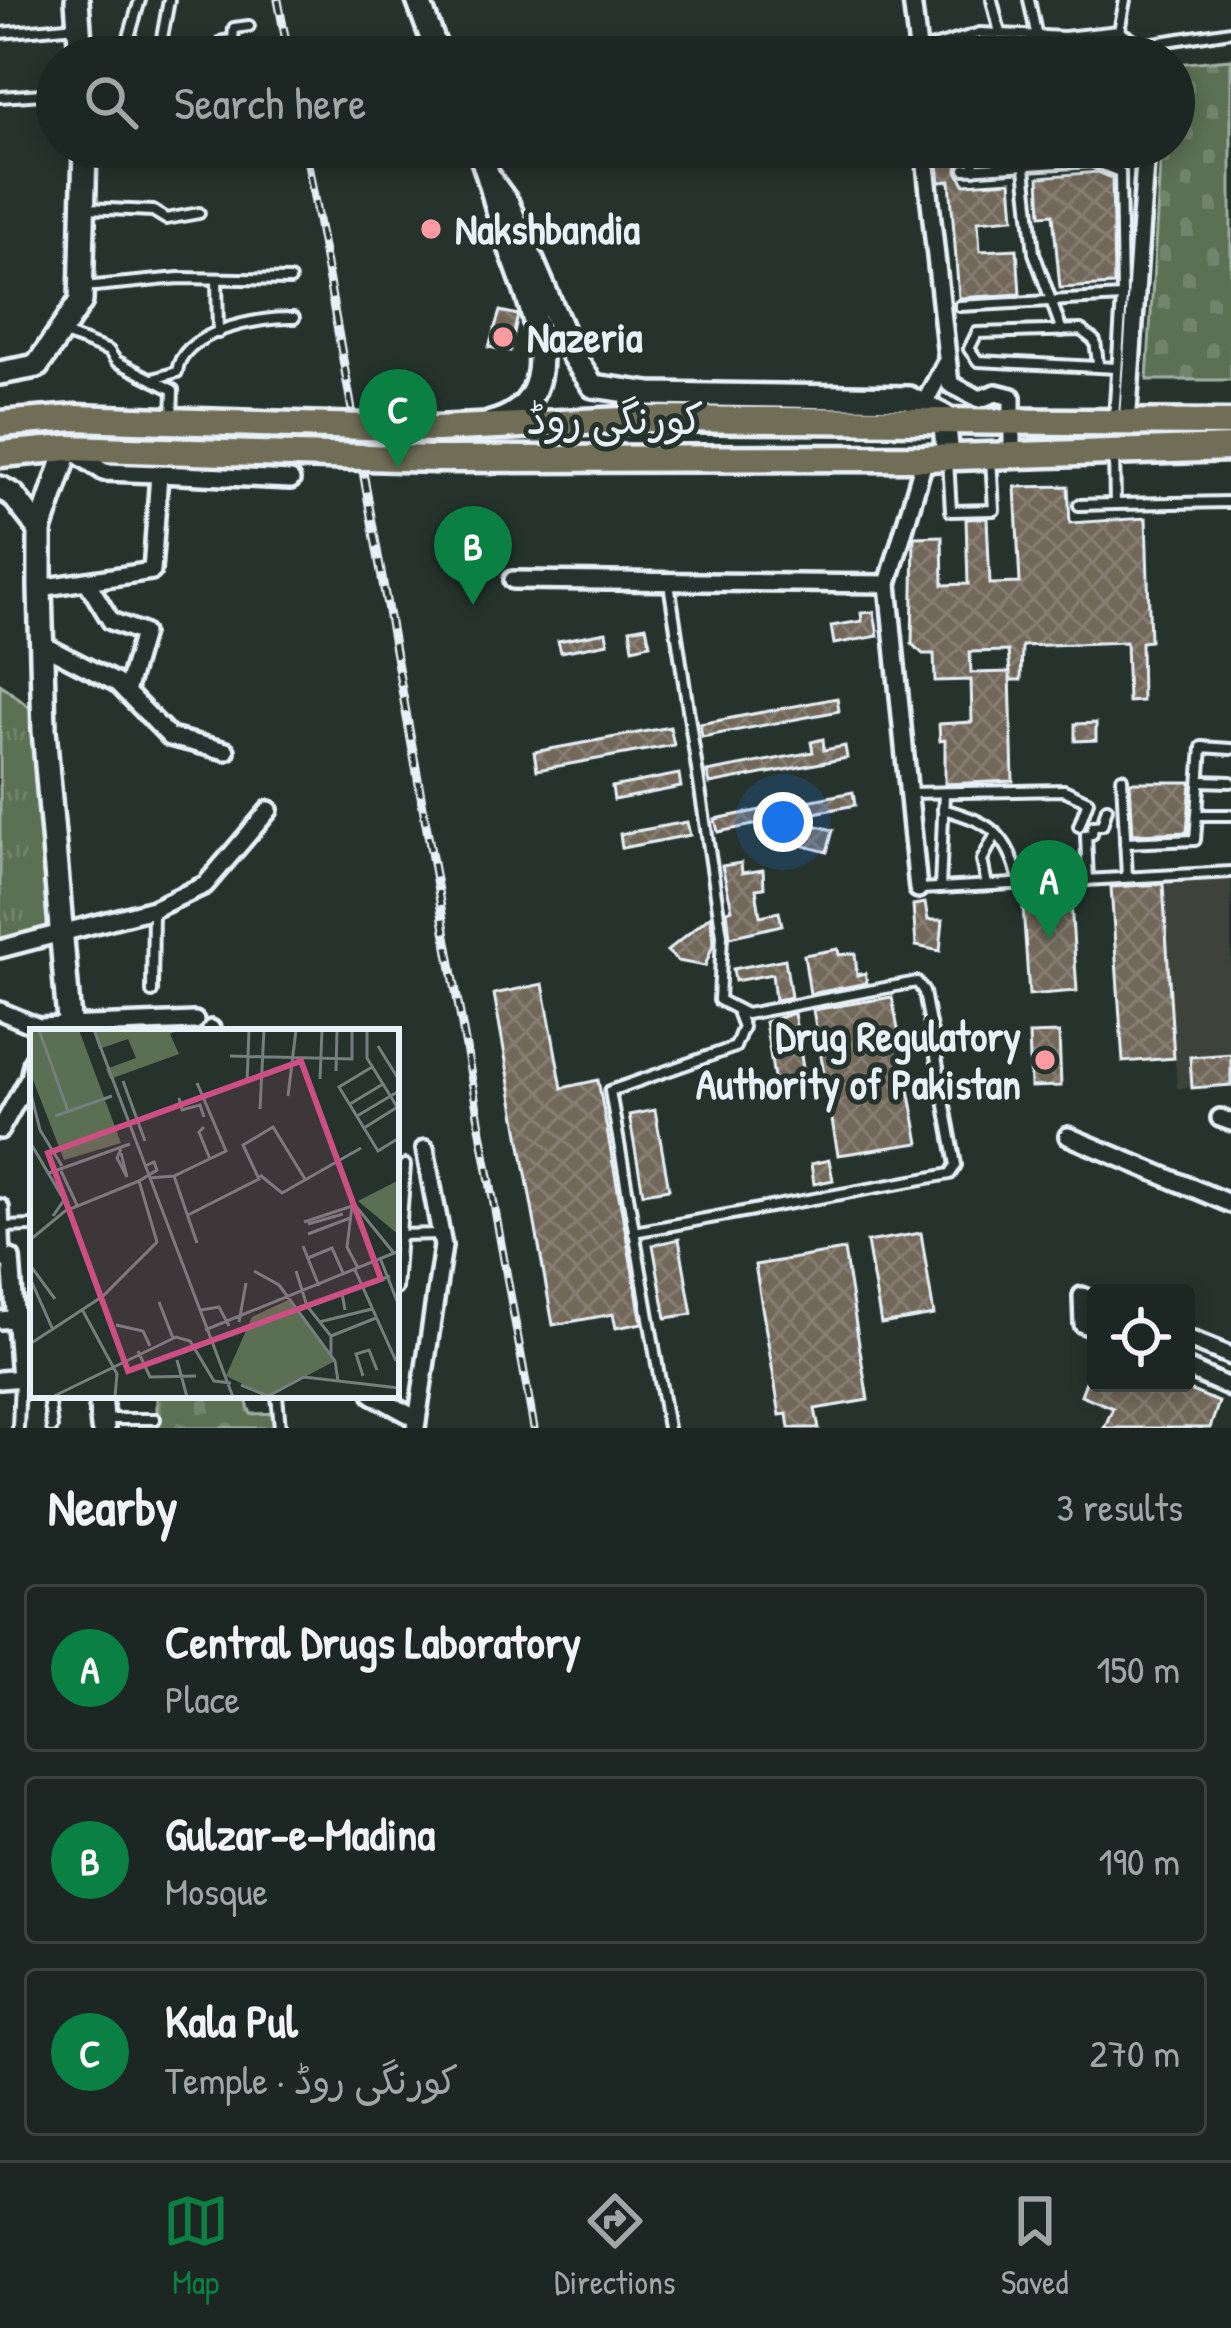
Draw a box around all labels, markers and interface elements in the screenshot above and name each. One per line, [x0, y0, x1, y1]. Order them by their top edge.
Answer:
search box [36, 36, 1195, 168]
icon: search [78, 69, 144, 135]
text: Search here [174, 72, 366, 133]
place label: Nakshbandia [455, 200, 641, 257]
marker: Nakshbandia [418, 216, 444, 242]
place label: Nazeria [527, 308, 643, 365]
marker: Nazeria [490, 324, 516, 350]
pin: C [359, 369, 437, 468]
street label: کورنگی روڈ [526, 390, 704, 447]
pin: B [434, 506, 512, 605]
your location [753, 792, 813, 852]
pin: A [1010, 840, 1088, 939]
place label: Drug Regulatory Authority of Pakistan [696, 1007, 1021, 1113]
inset map [30, 1029, 399, 1398]
marker: Drug Regulatory Authority of Pakistan [1032, 1047, 1058, 1073]
map controls [1087, 1284, 1195, 1392]
button: locate [1087, 1284, 1195, 1392]
text: Nearby [48, 1472, 178, 1541]
text: 3 results [1057, 1480, 1183, 1533]
text: Central Drugs Laboratory [165, 1611, 581, 1672]
text: A [80, 1642, 100, 1695]
text: 150 m [1096, 1642, 1180, 1695]
text: Place [165, 1672, 240, 1725]
text: Gulzar-e-Madina [165, 1803, 435, 1864]
text: B [80, 1834, 100, 1887]
text: 190 m [1099, 1834, 1180, 1887]
text: Mosque [165, 1864, 268, 1917]
text: Kala Pul [165, 1990, 298, 2051]
text: C [79, 2026, 101, 2079]
text: 270 m [1089, 2026, 1180, 2079]
text: Temple · کورنگی روڈ [165, 2053, 458, 2106]
tab: Map [163, 2188, 229, 2304]
tab: Directions [554, 2188, 676, 2304]
tab: Saved [1001, 2188, 1068, 2304]

